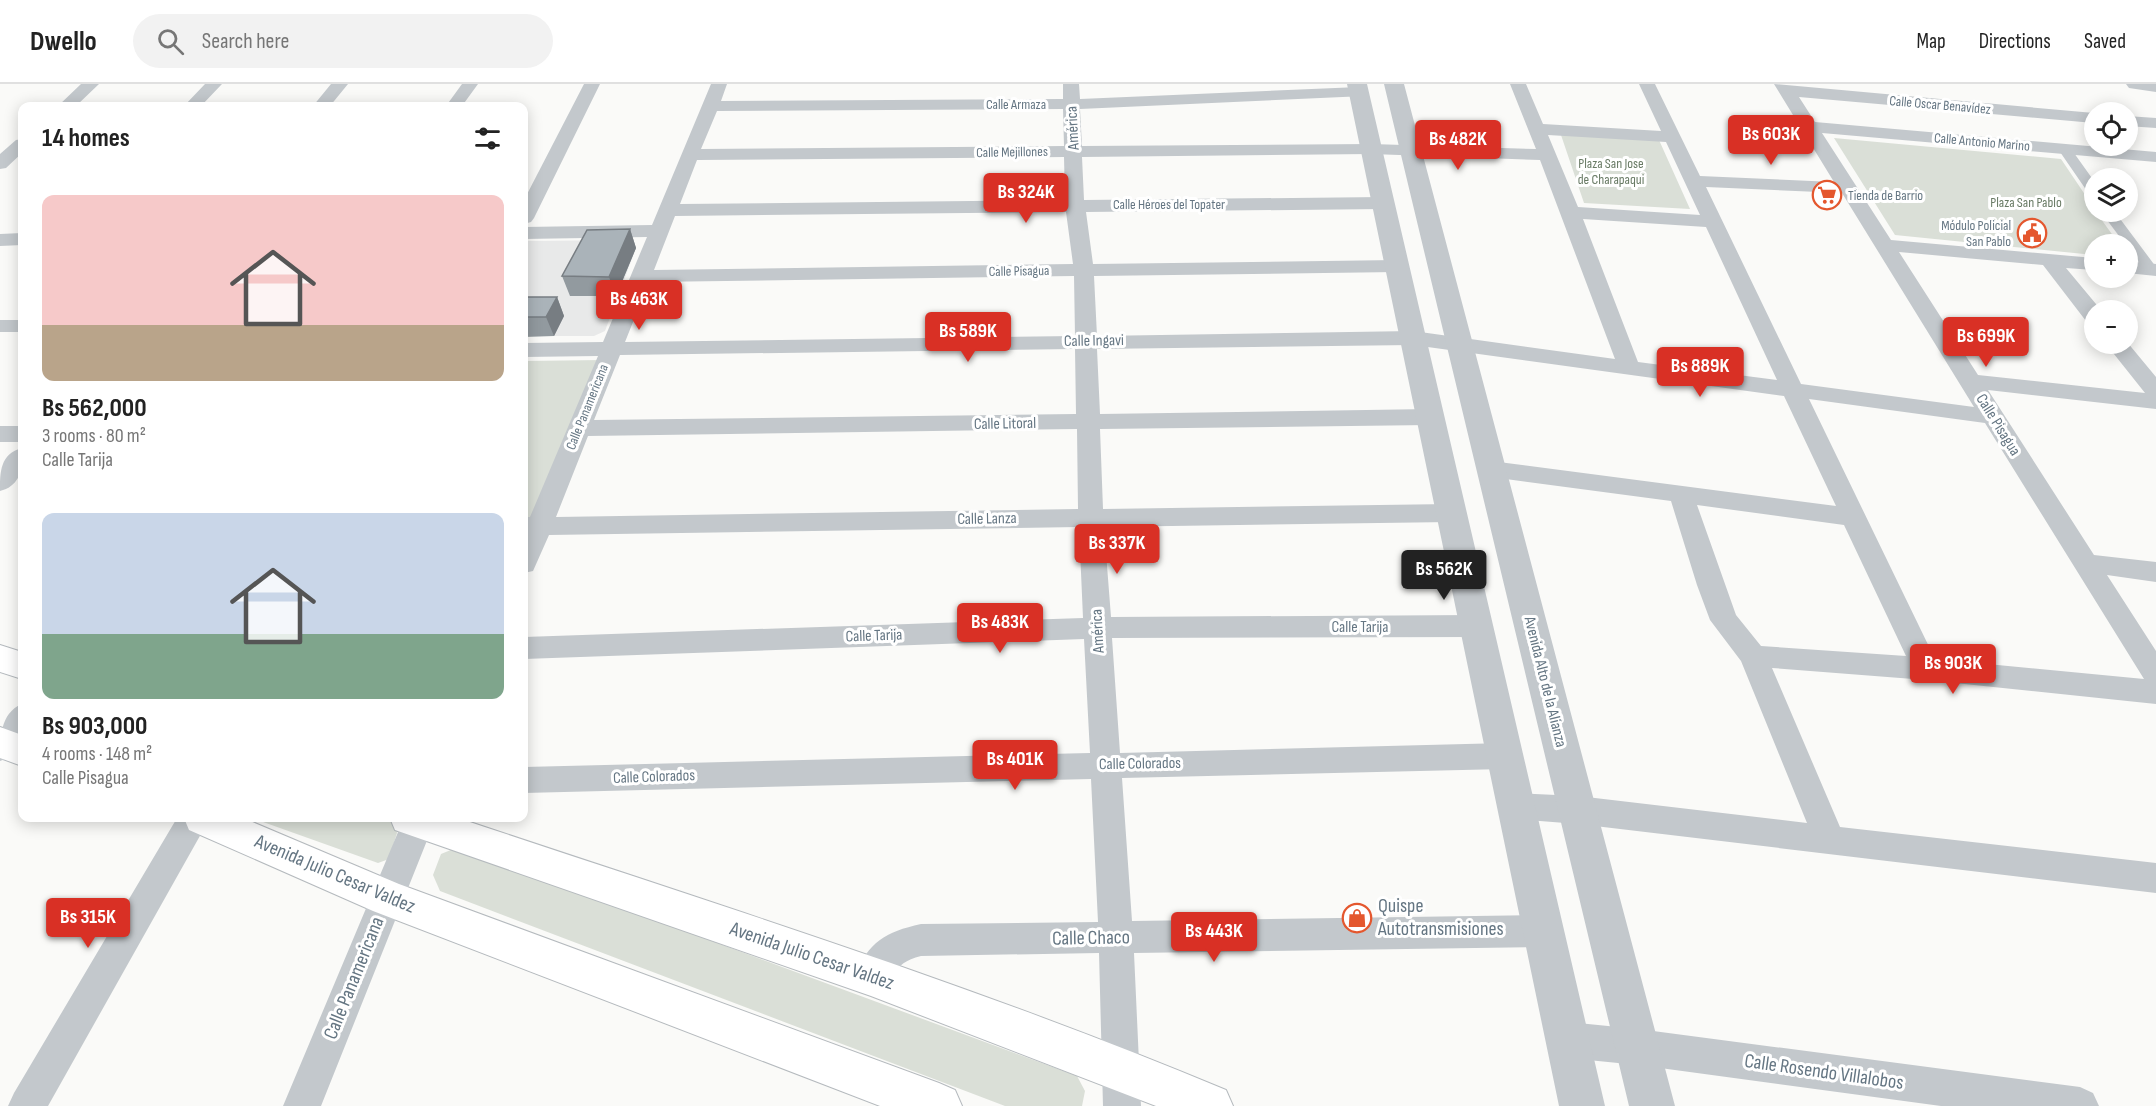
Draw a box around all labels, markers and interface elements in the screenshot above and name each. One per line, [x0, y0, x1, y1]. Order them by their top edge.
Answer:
search box [133, 14, 553, 68]
text: Dwello [30, 25, 97, 58]
icon: search [154, 25, 187, 58]
text: Search here [202, 28, 289, 55]
text: Map [1916, 29, 1946, 54]
text: Directions [1979, 29, 2051, 54]
text: Saved [2084, 29, 2126, 54]
street label: Calle Oscar Benavídez [1889, 92, 1991, 118]
street label: Calle Armaza [986, 96, 1046, 113]
map controls [2084, 102, 2138, 354]
button: locate [2084, 102, 2138, 156]
street label: América [1062, 106, 1084, 151]
pin: Bs 603K [1716, 115, 1826, 166]
pin: Bs 482K [1403, 120, 1513, 171]
icon: filters [471, 122, 504, 155]
text: Bs 603K [1742, 122, 1800, 146]
text: 14 homes [42, 123, 130, 154]
text: Bs 482K [1429, 127, 1487, 151]
street label: Calle Antonio Marino [1933, 129, 2031, 155]
street label: Calle Mejillones [976, 143, 1048, 161]
park label: Plaza San Jose de Charapaqui [1578, 155, 1644, 188]
button: layers [2084, 168, 2138, 222]
pin: Bs 324K [971, 173, 1081, 224]
supermarket icon: Tienda de Barrio [1811, 179, 1843, 211]
text: Bs 324K [997, 180, 1055, 204]
place label: Tienda de Barrio [1848, 187, 1923, 204]
park label: Plaza San Pablo [1990, 194, 2062, 211]
street label: Calle Héroes del Topater [1113, 196, 1225, 213]
place label: Módulo Policial San Pablo [1941, 217, 2011, 250]
public building icon: Módulo Policial San Pablo [2016, 217, 2048, 249]
icon: home [219, 234, 327, 342]
button: + [2084, 234, 2138, 288]
street label: Calle Pisagua [988, 262, 1050, 280]
pin: Bs 463K [584, 280, 694, 331]
text: Bs 463K [610, 287, 668, 311]
button: − [2084, 300, 2138, 354]
pin: Bs 589K [913, 312, 1023, 363]
pin: Bs 699K [1931, 317, 2041, 368]
text: Bs 589K [939, 319, 997, 343]
text: Bs 699K [1957, 324, 2015, 348]
street label: Calle Ingavi [1064, 331, 1124, 351]
pin: Bs 889K [1645, 347, 1755, 398]
text: Bs 889K [1671, 354, 1729, 378]
street label: Calle Panamericana [562, 362, 612, 452]
street label: Calle Pisagua [1972, 391, 2024, 459]
text: Bs 562,000 [42, 393, 147, 424]
street label: Calle Litoral [974, 414, 1036, 434]
text: 3 rooms · 80 m² [42, 424, 146, 448]
text: Calle Tarija [42, 448, 113, 472]
street label: Calle Lanza [957, 509, 1017, 529]
pin: Bs 337K [1062, 524, 1172, 575]
text: Bs 337K [1089, 531, 1145, 555]
pin: Bs 562K [1389, 550, 1499, 601]
icon: home [219, 552, 327, 660]
text: Bs 562K [1415, 557, 1473, 581]
pin: Bs 483K [945, 603, 1055, 654]
street label: América [1087, 609, 1109, 654]
text: Bs 483K [971, 610, 1029, 634]
street label: Avenida Alto de la Alianza [1519, 614, 1570, 749]
street label: Calle Tarija [1332, 618, 1388, 637]
street label: Calle Tarija [845, 626, 903, 646]
pin: Bs 903K [1898, 644, 2008, 695]
text: Bs 903K [1924, 651, 1982, 675]
text: Bs 903,000 [42, 711, 147, 742]
pin: Bs 401K [960, 740, 1070, 791]
text: 4 rooms · 148 m² [42, 742, 152, 766]
text: Bs 401K [986, 747, 1044, 771]
street label: Calle Colorados [1099, 754, 1181, 774]
text: Calle Pisagua [42, 766, 129, 790]
street label: Calle Colorados [613, 766, 696, 788]
street label: Avenida Julio Cesar Valdez [250, 829, 419, 919]
place label: Quispe Autotransmisiones [1377, 894, 1504, 941]
pin: Bs 315K [33, 898, 143, 949]
shop icon: Quispe Autotransmisiones [1341, 902, 1373, 934]
text: Bs 315K [60, 905, 116, 929]
pin: Bs 443K [1159, 912, 1269, 963]
street label: Calle Panamericana [319, 913, 389, 1043]
street label: Avenida Julio Cesar Valdez [726, 916, 897, 995]
text: Bs 443K [1185, 919, 1243, 943]
street label: Calle Chaco [1052, 925, 1130, 951]
street label: Calle Rosendo Villalobos [1743, 1049, 1905, 1095]

